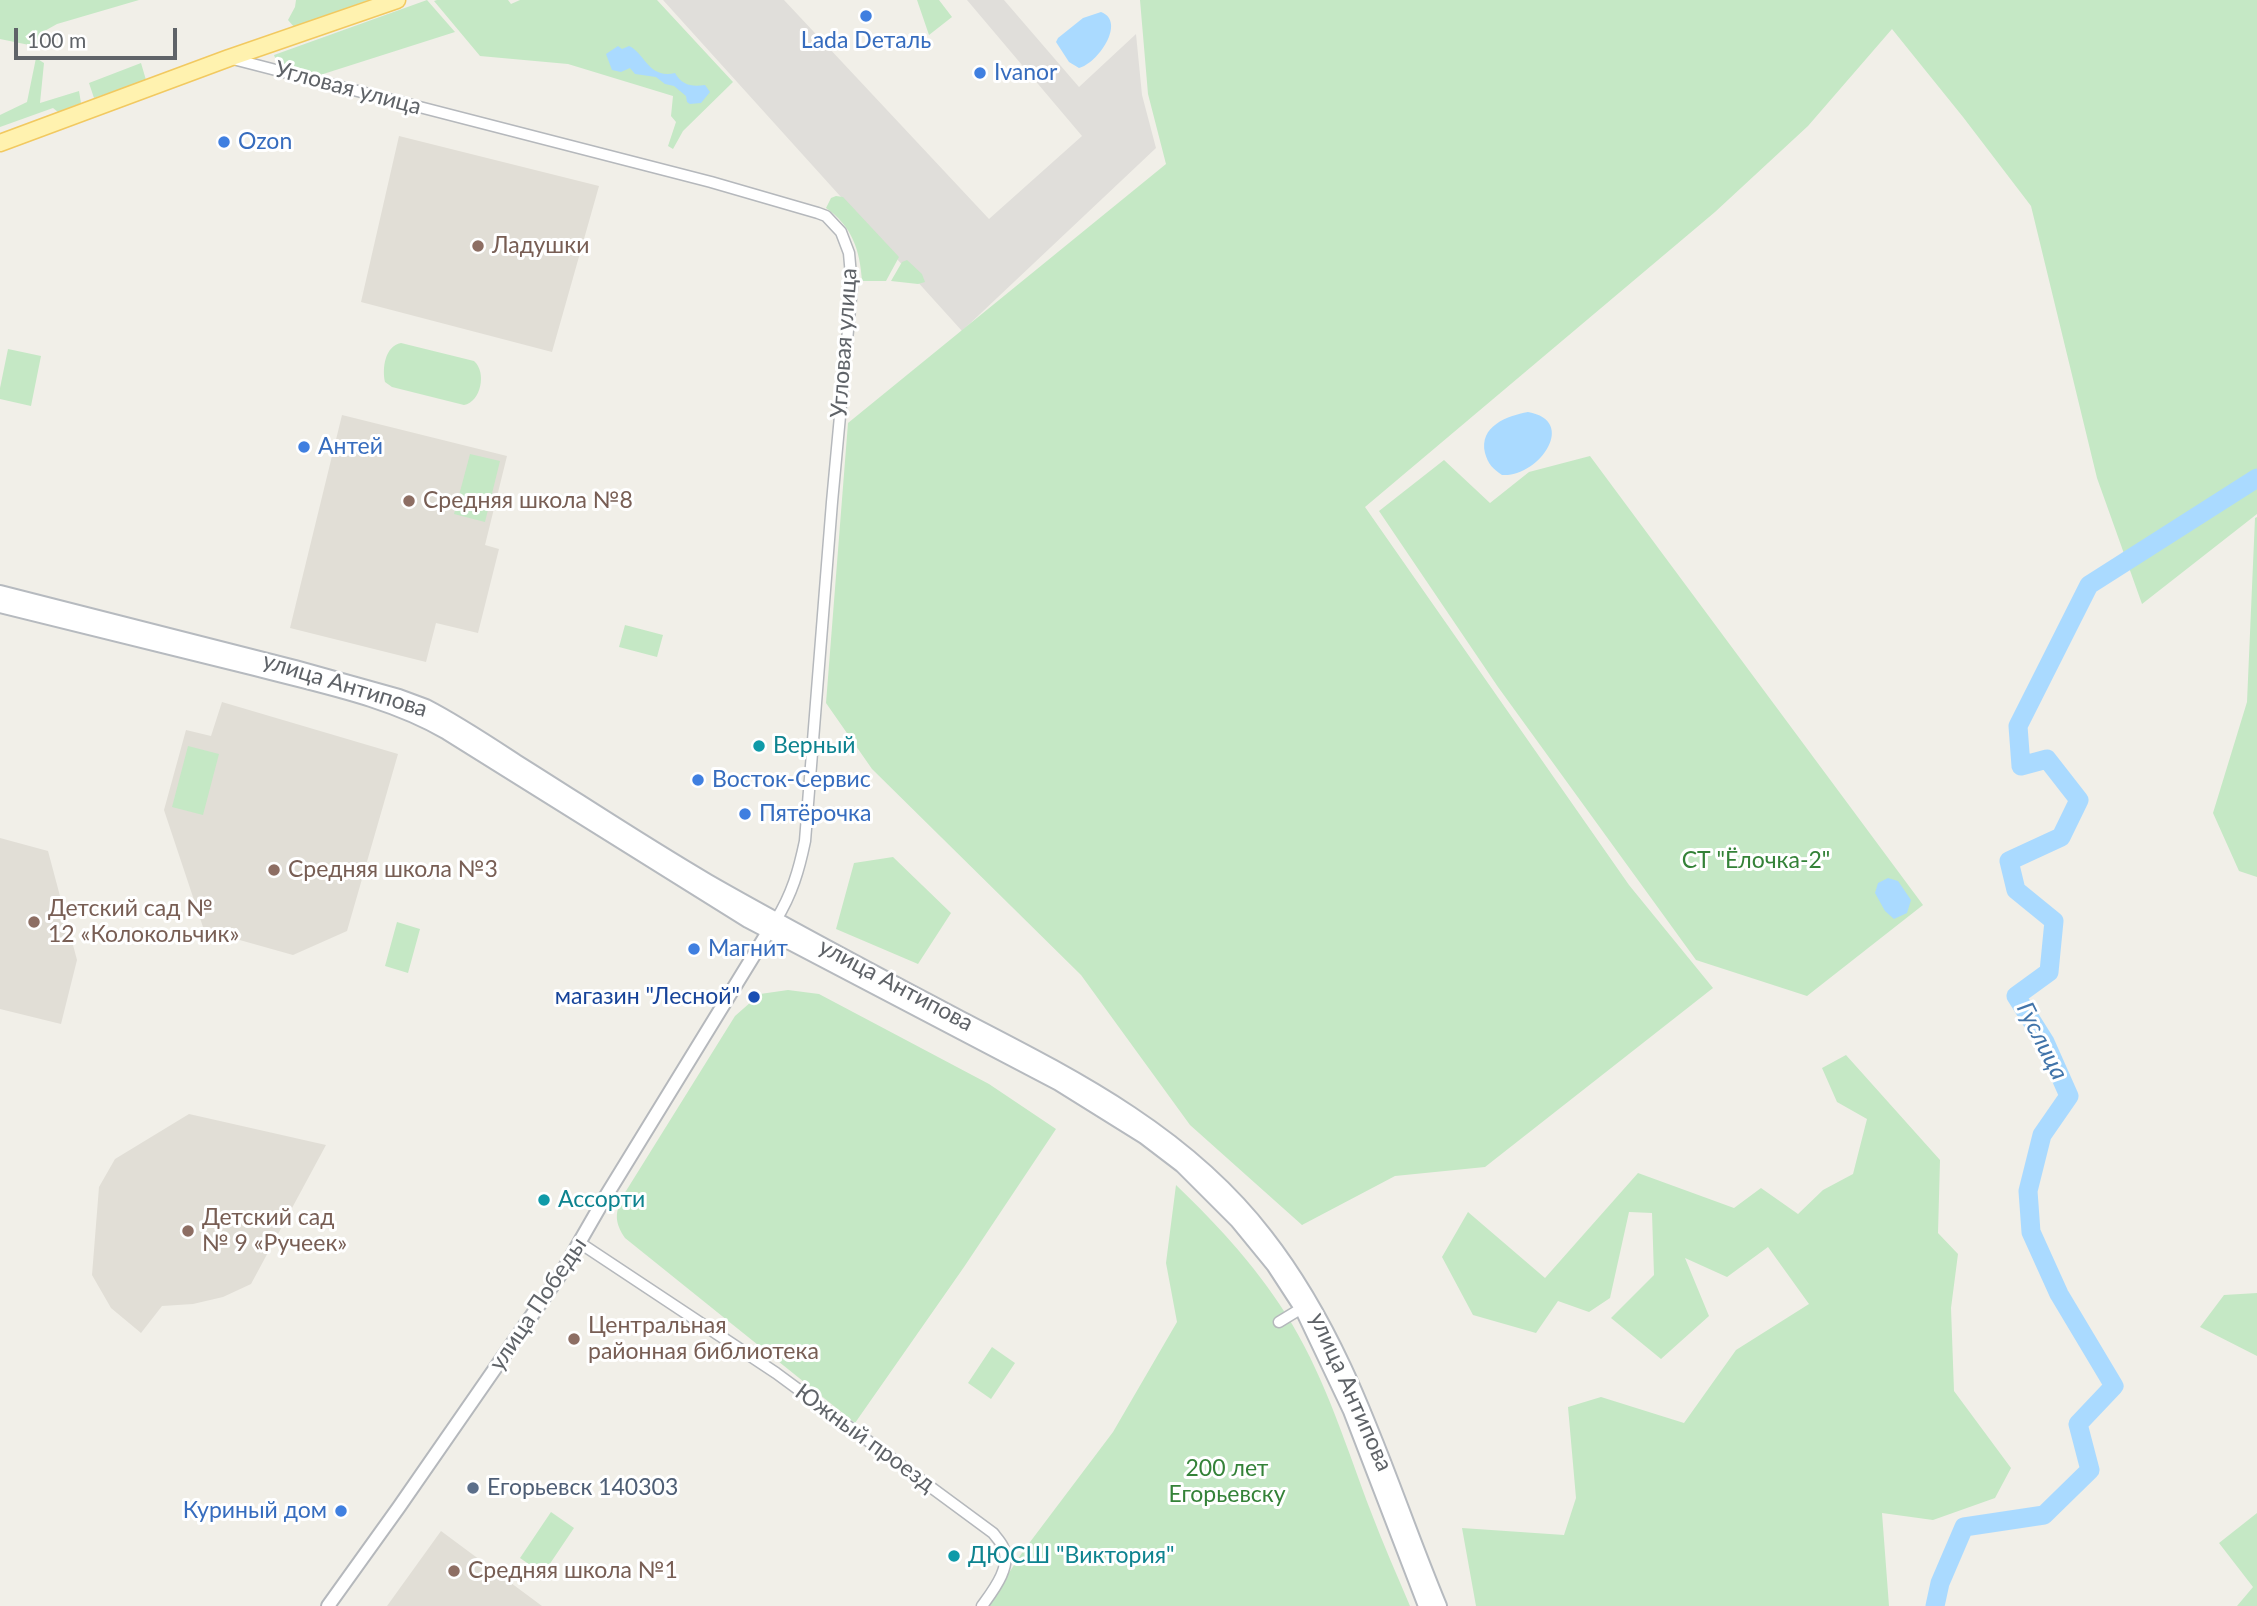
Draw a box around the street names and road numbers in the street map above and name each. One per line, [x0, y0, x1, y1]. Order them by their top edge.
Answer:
street label: Угловая улица [272, 55, 424, 121]
street label: Угловая улица [825, 267, 863, 419]
street label: улица Антипова [259, 647, 431, 723]
street label: улица Антипова [814, 933, 978, 1037]
street label: улица Победы [483, 1232, 593, 1376]
street label: улица Антипова [1304, 1308, 1398, 1476]
street label: Южный проезд [790, 1378, 940, 1498]

